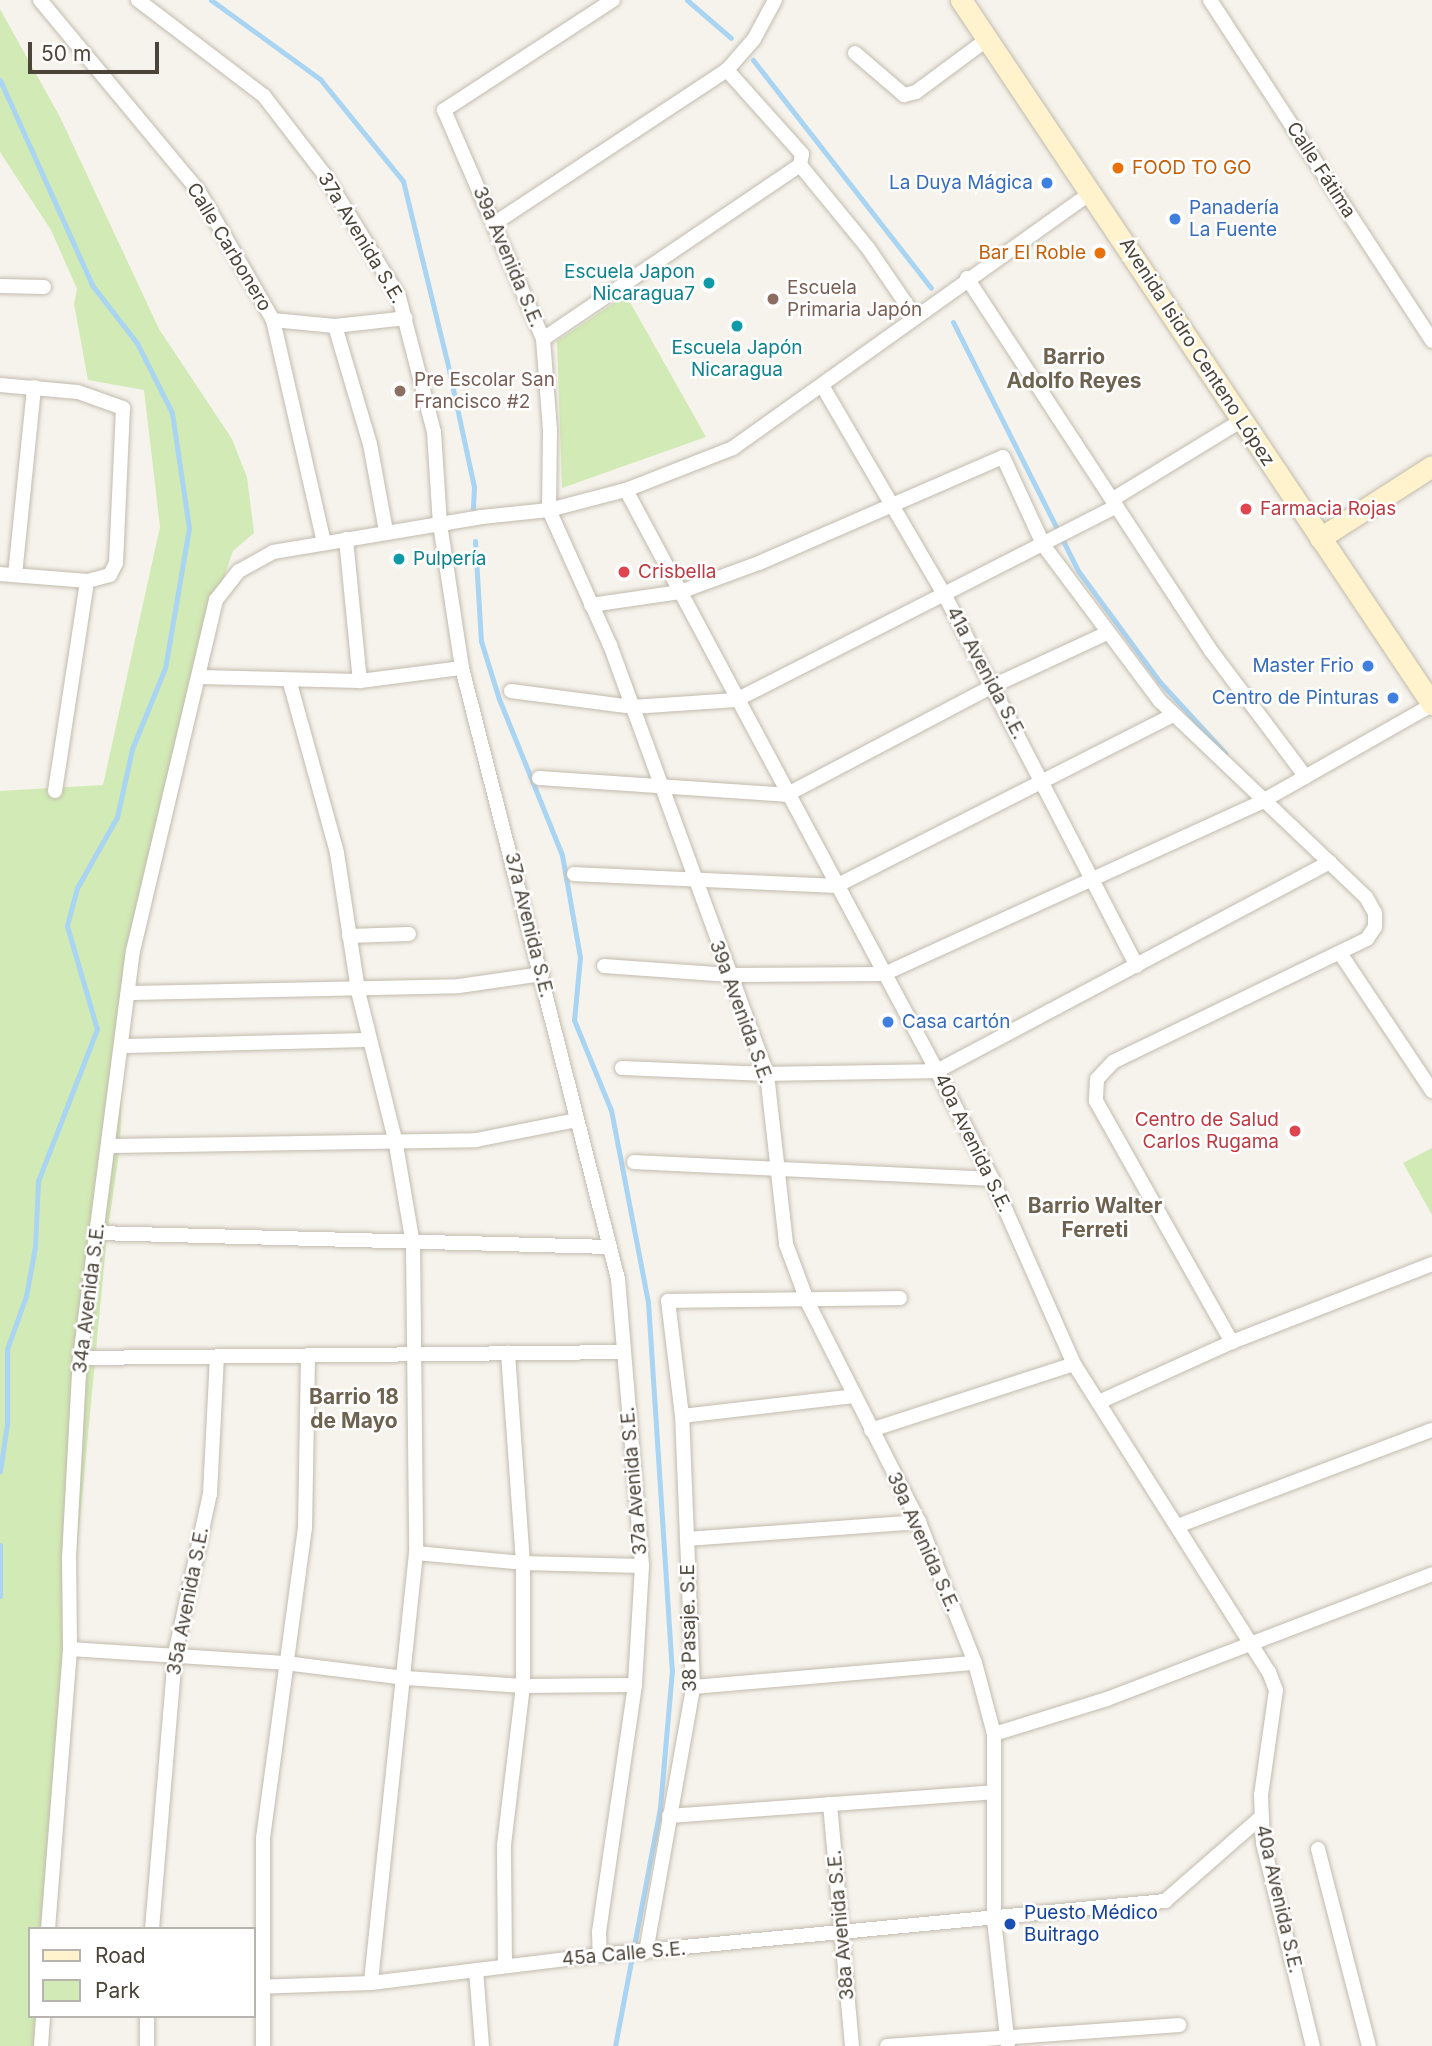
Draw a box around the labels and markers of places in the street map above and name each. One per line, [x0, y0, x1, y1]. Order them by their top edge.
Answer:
place label: FOOD TO GO [1132, 157, 1252, 179]
marker: FOOD TO GO [1110, 160, 1126, 176]
place label: La Duya Mágica [889, 172, 1033, 194]
marker: La Duya Mágica [1039, 175, 1055, 191]
place label: Panadería La Fuente [1189, 197, 1279, 241]
marker: Panadería La Fuente [1167, 211, 1183, 227]
place label: Bar El Roble [978, 242, 1086, 264]
marker: Bar El Roble [1092, 245, 1108, 261]
place label: Escuela Japon Nicaragua7 [564, 261, 695, 305]
marker: Escuela Japon Nicaragua7 [701, 275, 717, 291]
place label: Escuela Primaria Japón [787, 277, 922, 321]
marker: Escuela Primaria Japón [765, 291, 781, 307]
marker: Escuela Japón Nicaragua [729, 318, 745, 334]
place label: Escuela Japón Nicaragua [672, 337, 802, 381]
place label: Pre Escolar San Francisco #2 [414, 369, 555, 413]
marker: Pre Escolar San Francisco #2 [392, 383, 408, 399]
place label: Farmacia Rojas [1260, 498, 1396, 520]
marker: Farmacia Rojas [1238, 501, 1254, 517]
place label: Pulpería [413, 548, 486, 570]
marker: Pulpería [391, 551, 407, 567]
place label: Crisbella [638, 561, 717, 583]
marker: Crisbella [616, 564, 632, 580]
place label: Master Frio [1252, 655, 1354, 677]
marker: Master Frio [1360, 658, 1376, 674]
place label: Centro de Pinturas [1212, 687, 1379, 709]
marker: Centro de Pinturas [1385, 690, 1401, 706]
place label: Casa cartón [902, 1011, 1010, 1033]
marker: Casa cartón [880, 1014, 896, 1030]
place label: Centro de Salud Carlos Rugama [1135, 1109, 1279, 1153]
marker: Centro de Salud Carlos Rugama [1285, 1121, 1305, 1141]
place label: Puesto Médico Buitrago [1024, 1902, 1158, 1946]
marker: Puesto Médico Buitrago [1002, 1916, 1018, 1932]

